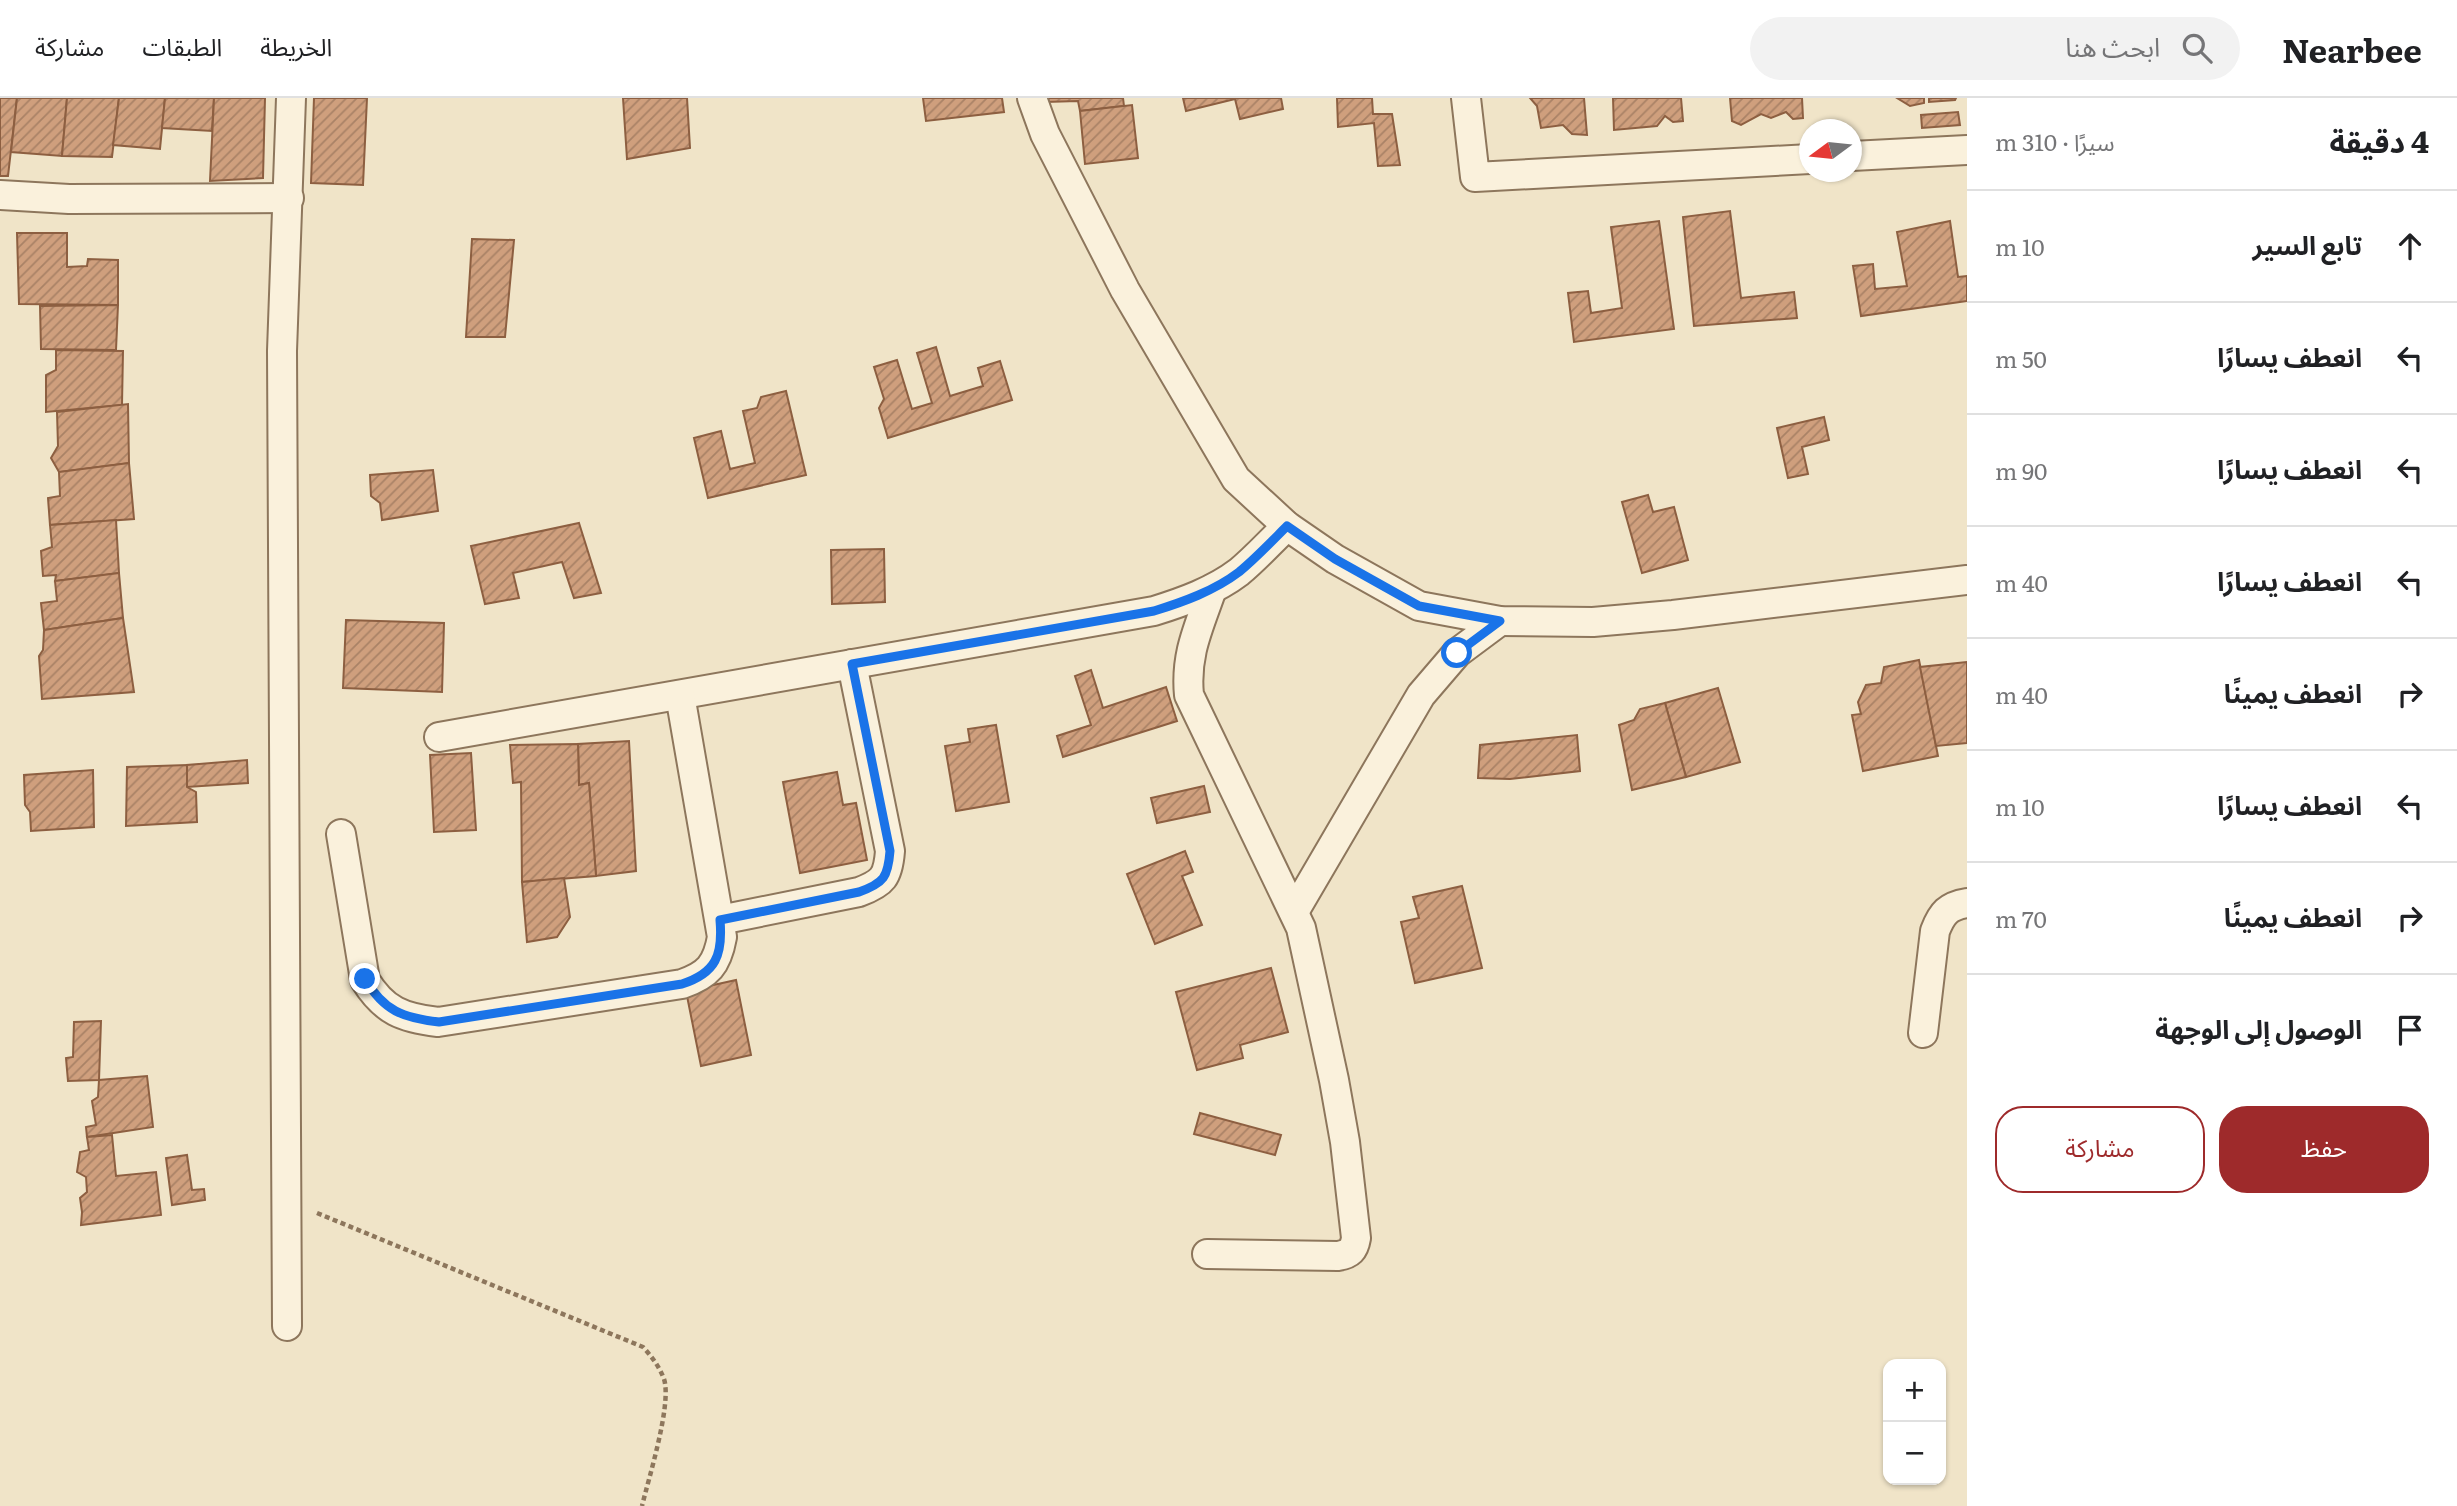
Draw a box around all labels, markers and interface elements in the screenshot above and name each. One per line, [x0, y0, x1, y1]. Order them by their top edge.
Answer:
search box [1750, 17, 2240, 80]
text: Nearbee [2282, 24, 2422, 73]
text: ابحث هنا [2065, 26, 2160, 65]
text: مشاركة [35, 28, 104, 63]
text: الطبقات [142, 28, 222, 63]
text: الخريطة [260, 28, 332, 63]
icon: search [2178, 29, 2216, 67]
text: 4 دقيقة [2329, 118, 2429, 162]
north arrow [1799, 119, 1862, 182]
text: سيرًا · 310 m [1995, 124, 2115, 158]
text: تابع السير [2252, 224, 2362, 263]
icon: ahead [2391, 227, 2429, 265]
text: 10 m [1995, 229, 2045, 263]
text: انعطف يسارًا [2217, 336, 2362, 375]
icon: left [2391, 339, 2429, 377]
text: 50 m [1995, 341, 2047, 375]
text: انعطف يسارًا [2217, 448, 2362, 487]
icon: left [2391, 451, 2429, 489]
text: 90 m [1995, 453, 2047, 487]
text: انعطف يسارًا [2217, 560, 2362, 599]
icon: left [2391, 563, 2429, 601]
text: 40 m [1995, 565, 2048, 599]
route start [1441, 637, 1472, 668]
text: انعطف يمينًا [2224, 672, 2362, 711]
icon: right [2391, 675, 2429, 713]
text: 40 m [1995, 677, 2048, 711]
text: انعطف يسارًا [2217, 784, 2362, 823]
icon: left [2391, 787, 2429, 825]
text: 10 m [1995, 789, 2045, 823]
text: انعطف يمينًا [2224, 896, 2362, 935]
icon: right [2391, 899, 2429, 937]
text: 70 m [1995, 901, 2047, 935]
route end [349, 963, 380, 994]
text: الوصول إلى الوجهة [2155, 1008, 2362, 1047]
icon: arrive [2391, 1011, 2429, 1049]
button: مشاركة [1995, 1106, 2205, 1193]
button: حفظ [2219, 1106, 2429, 1193]
map controls [1883, 1359, 1946, 1485]
button: + [1883, 1359, 1946, 1422]
button: − [1883, 1422, 1946, 1485]

